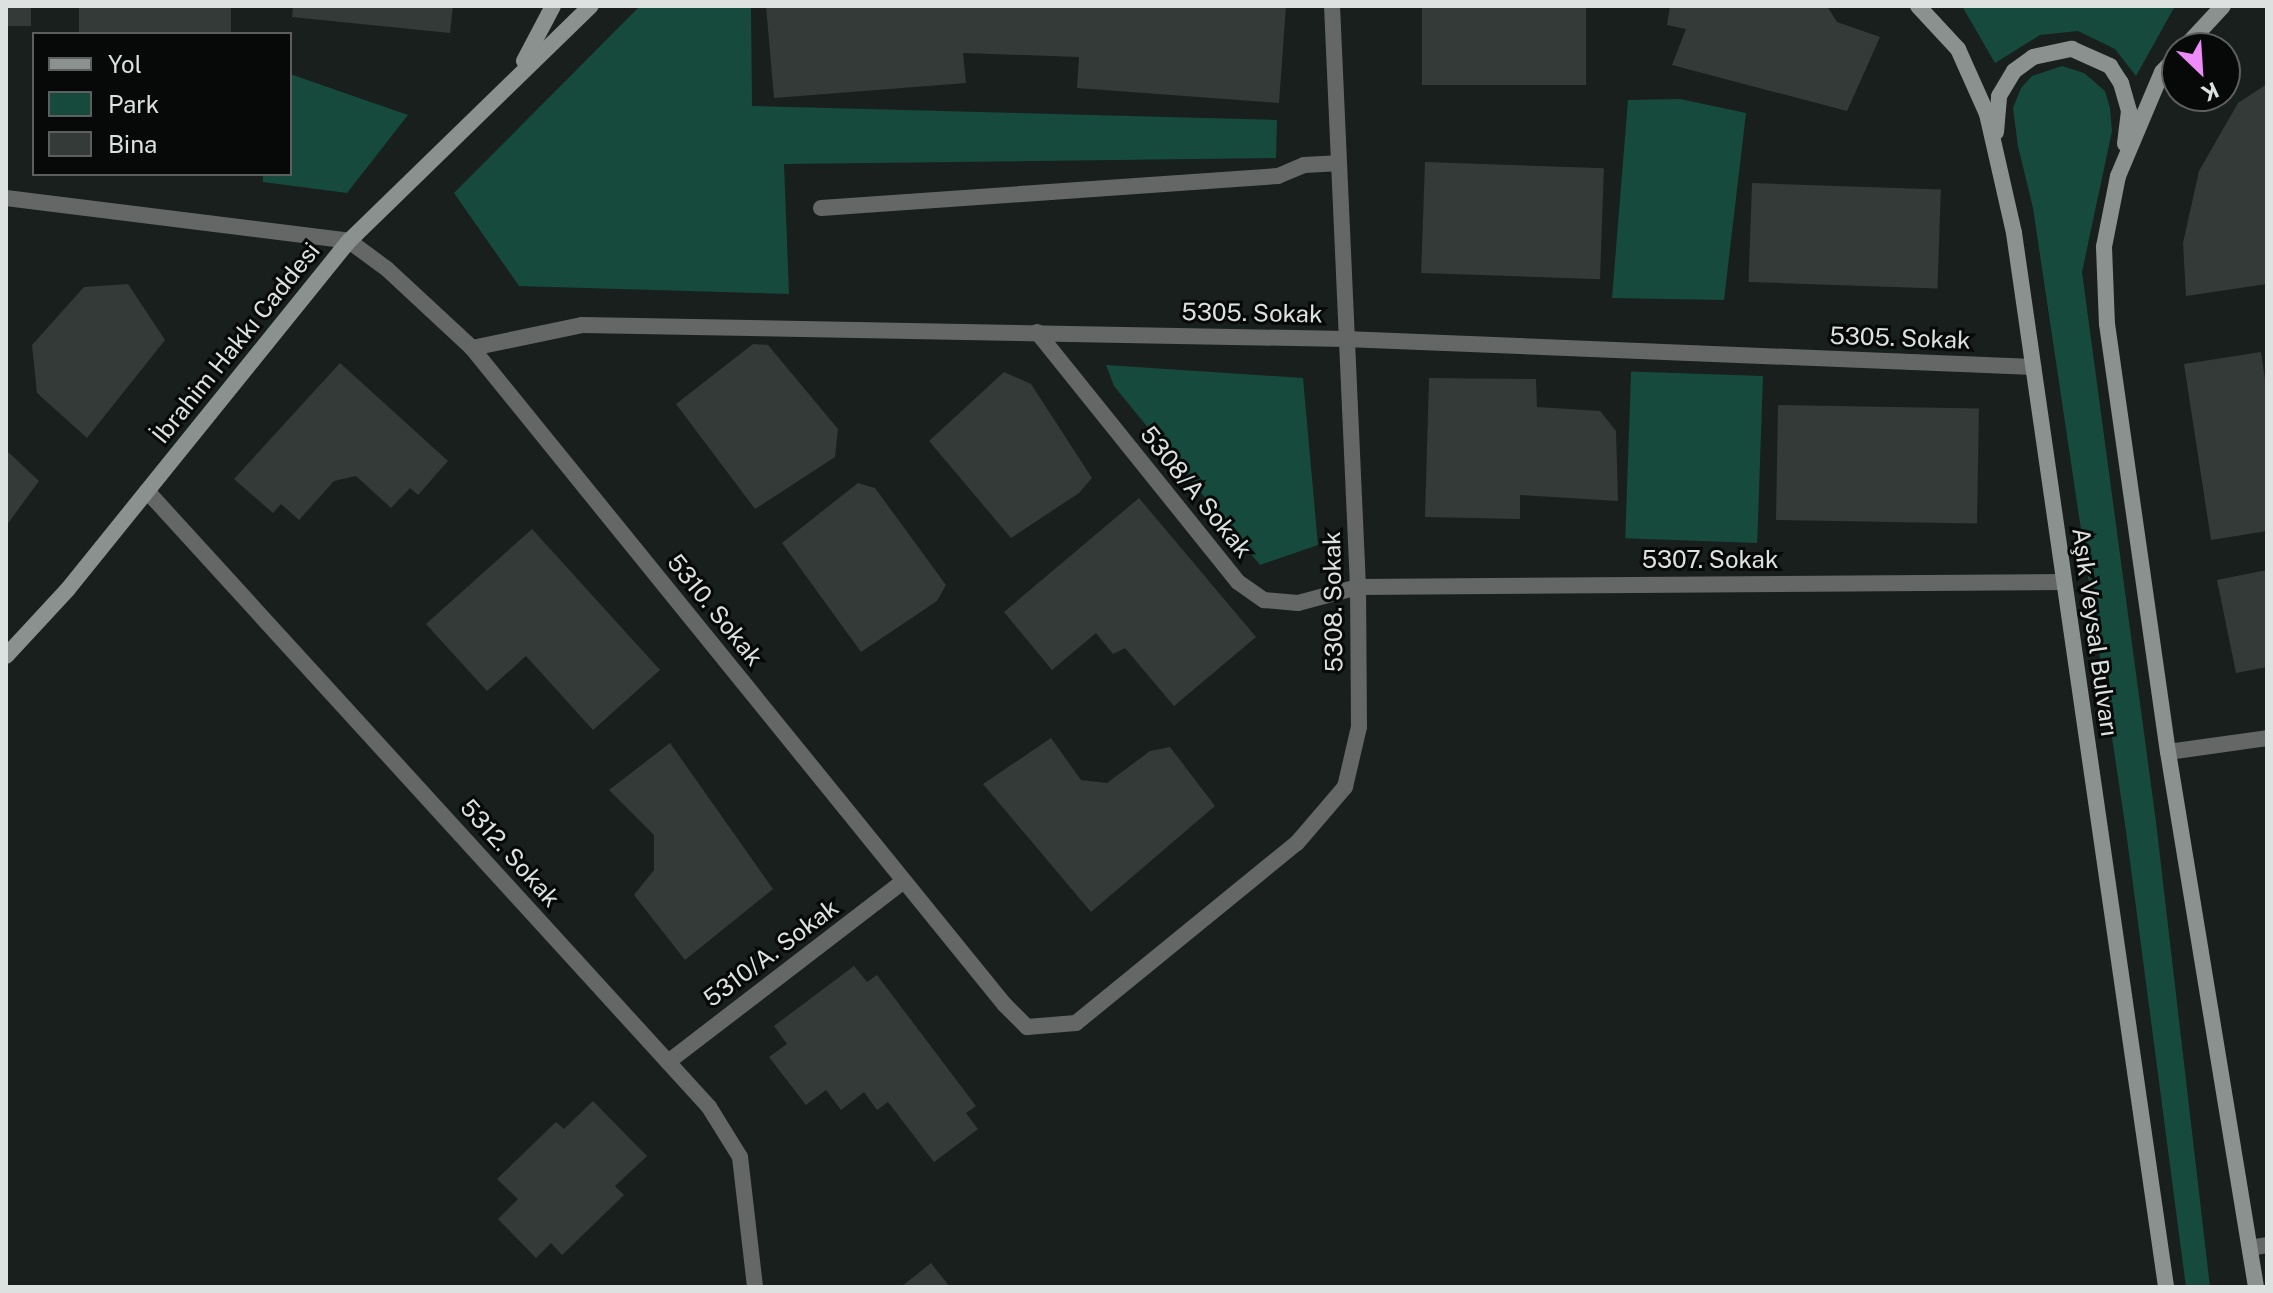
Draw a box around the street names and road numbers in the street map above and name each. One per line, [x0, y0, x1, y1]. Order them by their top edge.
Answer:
street label: İbrahim Hakkı Caddesi [146, 237, 326, 449]
street label: 5305. Sokak [1181, 297, 1323, 329]
street label: 5305. Sokak [1829, 321, 1971, 355]
street label: 5308/A Sokak [1134, 420, 1258, 564]
street label: Aşık Veysal Bulvarı [2066, 526, 2124, 738]
street label: 5308. Sokak [1317, 531, 1349, 673]
street label: 5307. Sokak [1642, 546, 1778, 574]
street label: 5310. Sokak [661, 548, 769, 672]
street label: 5312. Sokak [454, 793, 566, 913]
street label: 5310/A. Sokak [698, 893, 844, 1013]

